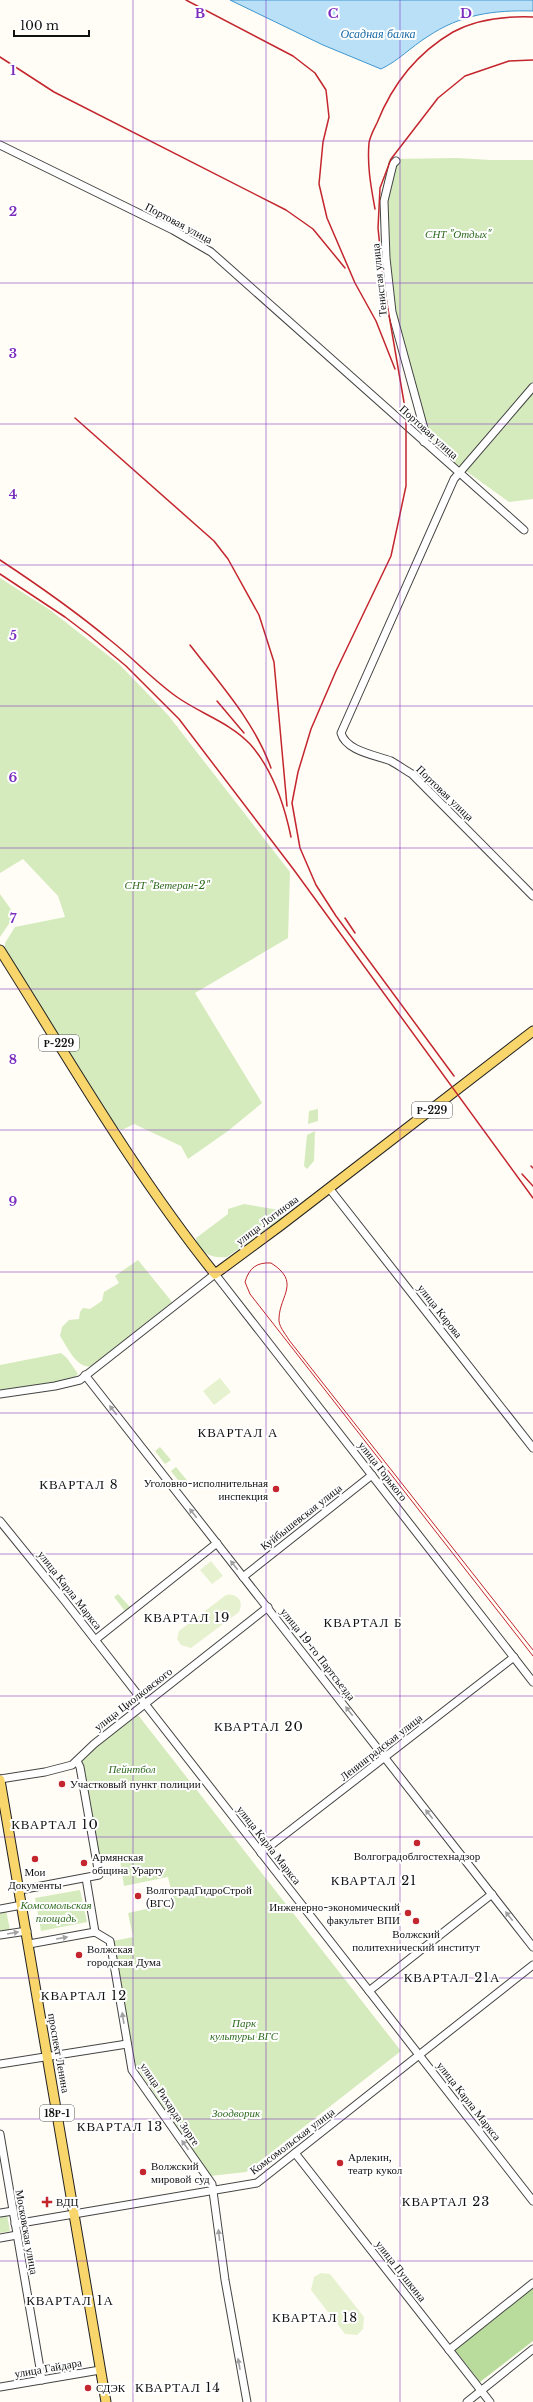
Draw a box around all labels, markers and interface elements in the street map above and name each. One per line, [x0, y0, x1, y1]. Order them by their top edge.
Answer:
text: B [195, 5, 205, 22]
text: C [328, 5, 339, 22]
text: D [460, 5, 472, 22]
scale bar [14, 12, 89, 38]
text: 100 m [20, 18, 59, 33]
water label: Осадная балка [340, 26, 416, 41]
text: 1 [10, 62, 16, 79]
street label: Портовая улица [143, 199, 215, 247]
text: 2 [9, 203, 17, 220]
park label: СНТ "Отдых" [425, 227, 492, 241]
street label: Тенистая улица [368, 243, 390, 317]
text: 3 [9, 345, 17, 362]
street label: Портовая улица [397, 402, 461, 462]
text: 4 [9, 486, 18, 503]
text: 5 [9, 627, 17, 644]
street label: Портовая улица [413, 762, 477, 824]
text: 6 [9, 769, 18, 786]
park label: СНТ "Ветеран-2" [125, 878, 210, 892]
text: 7 [10, 910, 17, 927]
road number: Р-229 [39, 1035, 79, 1051]
text: 8 [9, 1051, 17, 1068]
road number: Р-229 [412, 1102, 452, 1118]
street label: улица Логинова [233, 1192, 301, 1248]
text: 9 [9, 1193, 18, 1210]
street label: улица Кирова [415, 1281, 465, 1341]
one-way arrow [108, 1405, 117, 1416]
district label: КВАРТАЛ А [198, 1424, 278, 1441]
street label: улица Горького [355, 1438, 411, 1504]
district label: КВАРТАЛ 8 [39, 1476, 119, 1493]
place label: Уголовно-исполнительная инспекция [144, 1476, 268, 1503]
street label: Куйбышевская улица [257, 1481, 345, 1553]
marker: Уголовно-исполнительная инспекция [271, 1484, 281, 1494]
one-way arrow [189, 1507, 197, 1518]
street label: улица Карла Маркса [35, 1548, 105, 1632]
one-way arrow [230, 1560, 239, 1571]
street label: улица 19-го Партсъезда [278, 1605, 359, 1703]
district label: КВАРТАЛ 19 [144, 1609, 230, 1626]
district label: КВАРТАЛ Б [324, 1614, 403, 1631]
street label: улица Циолковского [91, 1664, 175, 1734]
one-way arrow [344, 1706, 353, 1717]
street label: Ленинградская улица [337, 1710, 425, 1784]
district label: КВАРТАЛ 20 [214, 1718, 304, 1735]
park label: Пейнтбол [107, 1762, 156, 1776]
place label: Участковый пункт полиции [70, 1777, 201, 1791]
marker: Участковый пункт полиции [57, 1779, 67, 1789]
street label: улица Карла Маркса [234, 1803, 304, 1887]
one-way arrow [424, 1808, 433, 1819]
district label: КВАРТАЛ 10 [11, 1816, 99, 1833]
marker: Волгоградоблгостехнадзор [412, 1838, 422, 1848]
place label: Волгоградоблгостехнадзор [354, 1849, 481, 1863]
place label: Армянская община Урарту [92, 1850, 165, 1877]
marker: Мои Документы [30, 1854, 40, 1864]
marker: Армянская община Урарту [79, 1858, 89, 1868]
place label: Мои Документы [8, 1865, 62, 1892]
district label: КВАРТАЛ 21 [331, 1872, 417, 1889]
place label: ВолгоградГидроСтрой (ВГС) [146, 1883, 252, 1910]
marker: ВолгоградГидроСтрой (ВГС) [133, 1891, 143, 1901]
park label: Комсомольская площадь [19, 1898, 92, 1925]
place label: Инженерно-экономический факультет ВПИ [269, 1900, 400, 1927]
marker: Инженерно-экономический факультет ВПИ [403, 1908, 413, 1918]
one-way arrow [505, 1910, 513, 1921]
marker: Волжский политехнический институт [411, 1916, 421, 1926]
place label: Волжский политехнический институт [352, 1927, 480, 1954]
one-way arrow [7, 1930, 20, 1936]
one-way arrow [56, 1935, 68, 1941]
place label: Волжская городская Дума [87, 1942, 161, 1969]
marker: Волжская городская Дума [74, 1950, 84, 1960]
district label: КВАРТАЛ 21А [404, 1969, 500, 1986]
district label: КВАРТАЛ 12 [41, 1987, 127, 2004]
street label: проспект Ленина [45, 2012, 73, 2094]
one-way arrow [120, 2012, 126, 2024]
park label: Парк культуры ВГС [210, 2016, 279, 2043]
street label: улица Карла Маркса [434, 2059, 504, 2143]
street label: улица Рихарда Зорге [137, 2060, 203, 2148]
road number: 18Р-1 [40, 2105, 74, 2121]
street label: Комсомольская улица [247, 2105, 337, 2177]
park label: Зоодворик [212, 2106, 261, 2120]
district label: КВАРТАЛ 13 [77, 2118, 163, 2135]
one-way arrow [181, 2140, 189, 2150]
place label: Арлекин, театр кукол [348, 2150, 403, 2177]
marker: Арлекин, театр кукол [335, 2158, 345, 2168]
place label: Волжский мировой суд [151, 2159, 210, 2186]
marker: Волжский мировой суд [138, 2167, 148, 2177]
street label: Московская улица [13, 2188, 41, 2276]
district label: КВАРТАЛ 23 [402, 2193, 490, 2210]
place label: ВДЦ [56, 2195, 78, 2209]
marker: ВДЦ [41, 2196, 53, 2208]
one-way arrow [216, 2229, 222, 2241]
street label: улица Пушкина [373, 2237, 429, 2305]
district label: КВАРТАЛ 1А [26, 2292, 114, 2309]
district label: КВАРТАЛ 18 [272, 2309, 358, 2326]
street label: улица Гайдара [13, 2355, 83, 2381]
one-way arrow [236, 2358, 242, 2370]
district label: КВАРТАЛ 14 [135, 2379, 221, 2396]
place label: СДЭК [96, 2381, 126, 2395]
marker: СДЭК [83, 2383, 93, 2393]

